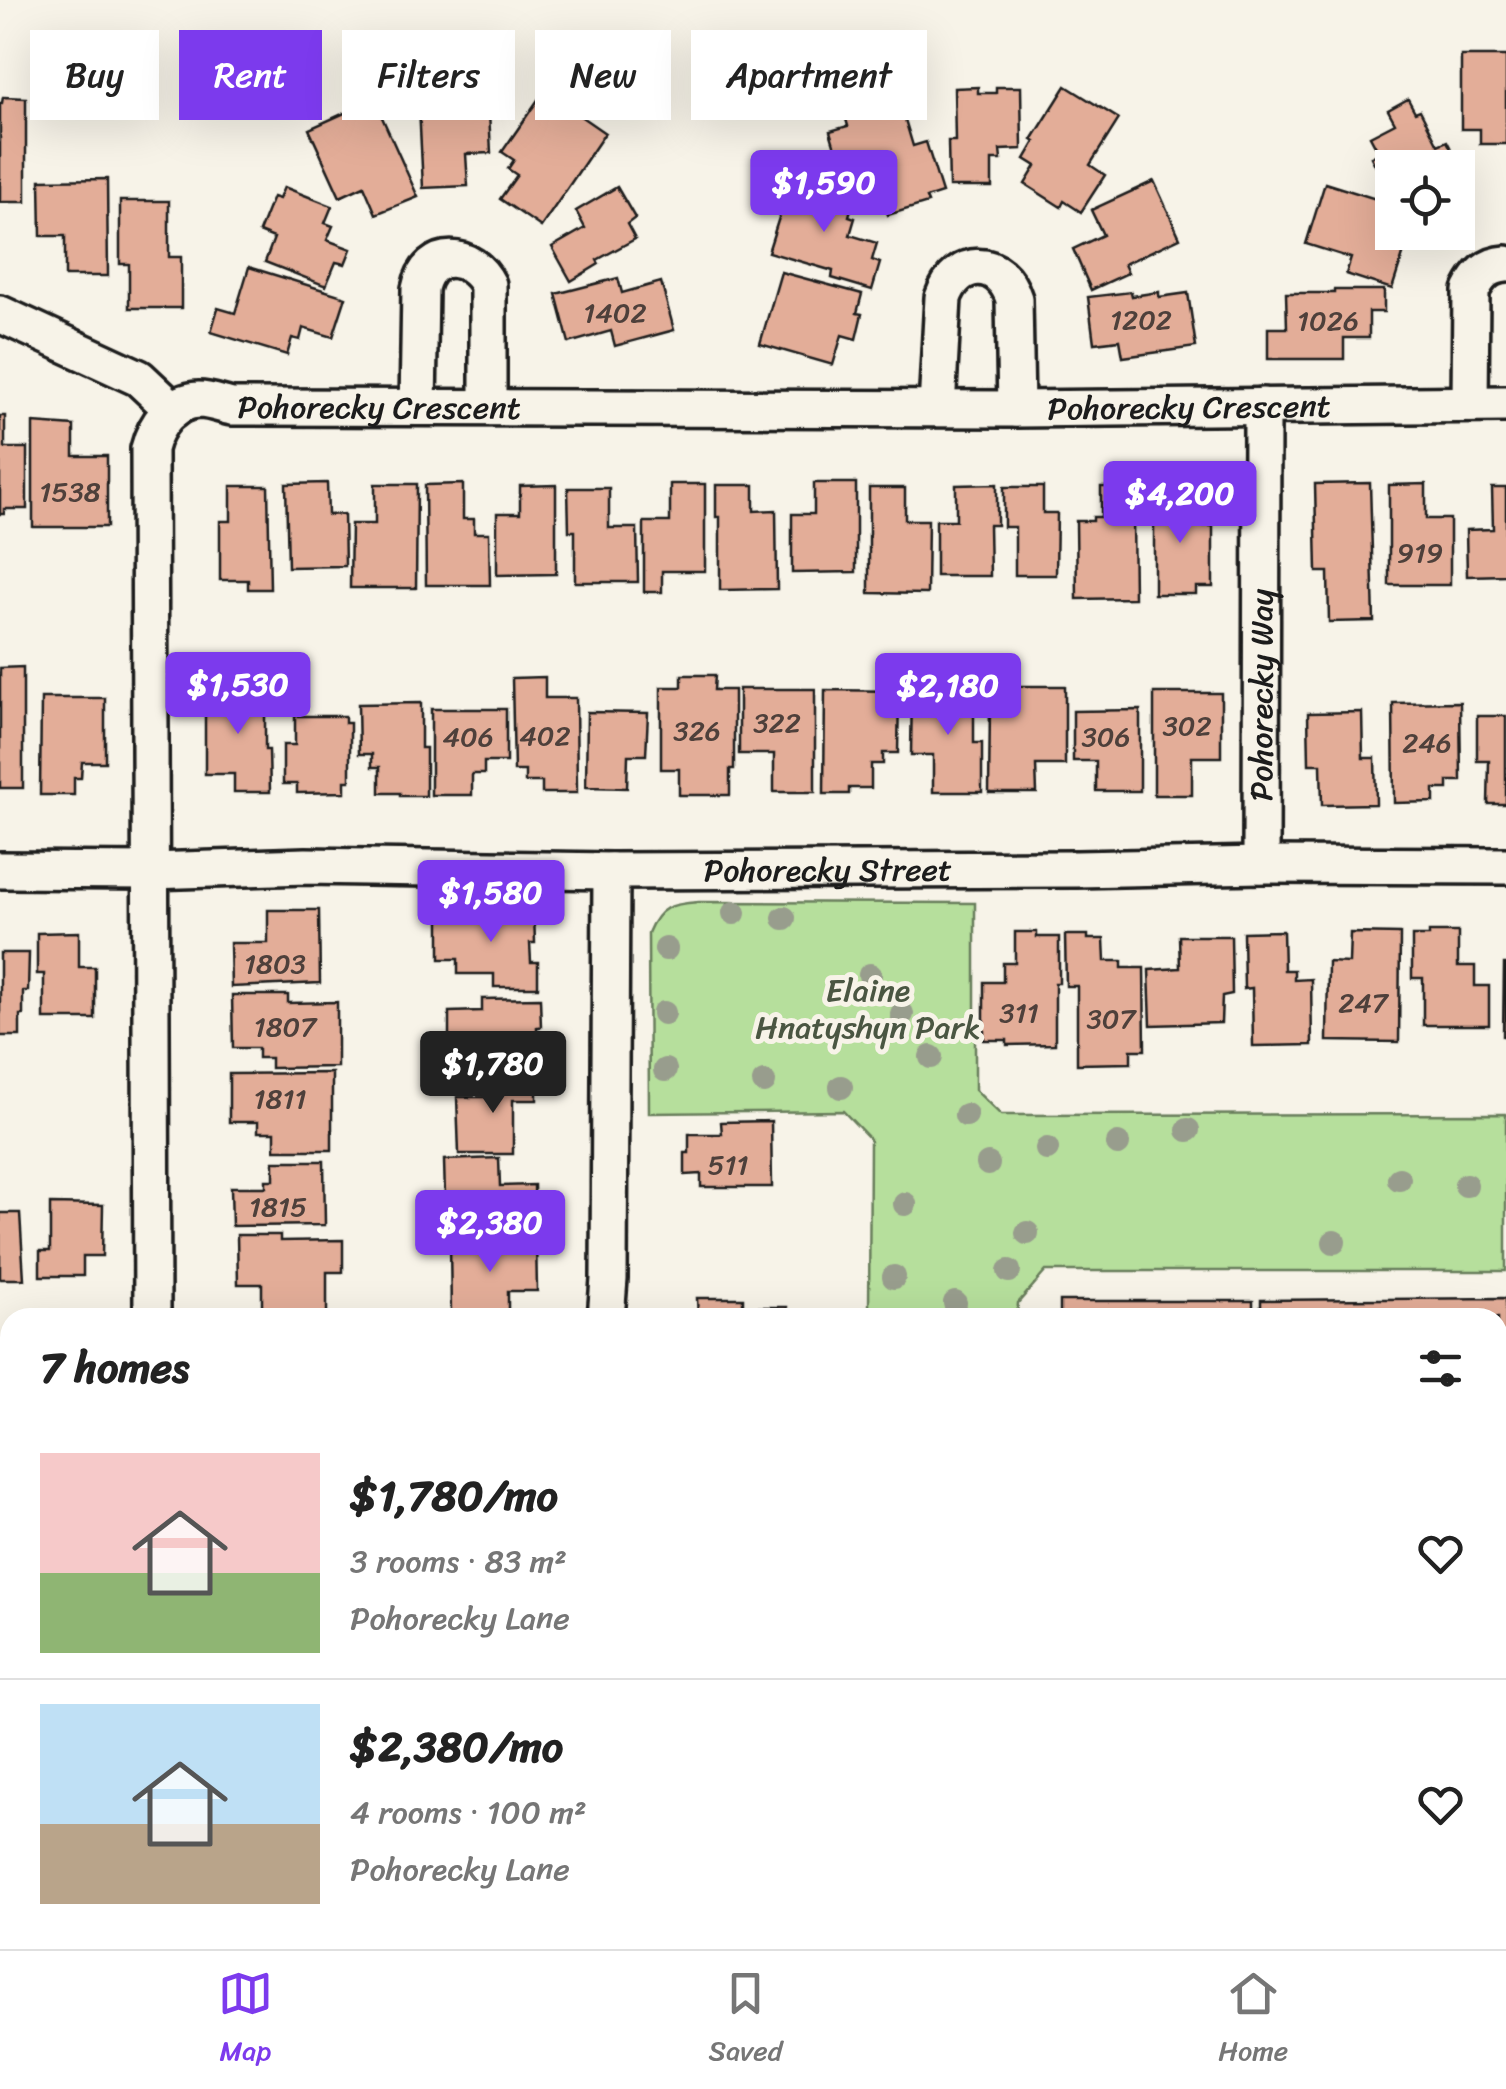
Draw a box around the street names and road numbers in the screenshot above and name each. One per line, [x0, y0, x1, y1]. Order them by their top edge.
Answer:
street label: Pohorecky Crescent [1047, 378, 1331, 438]
street label: Pohorecky Crescent [237, 379, 521, 437]
street label: Pohorecky Way [1233, 588, 1291, 801]
street label: Pohorecky Street [704, 842, 952, 900]

